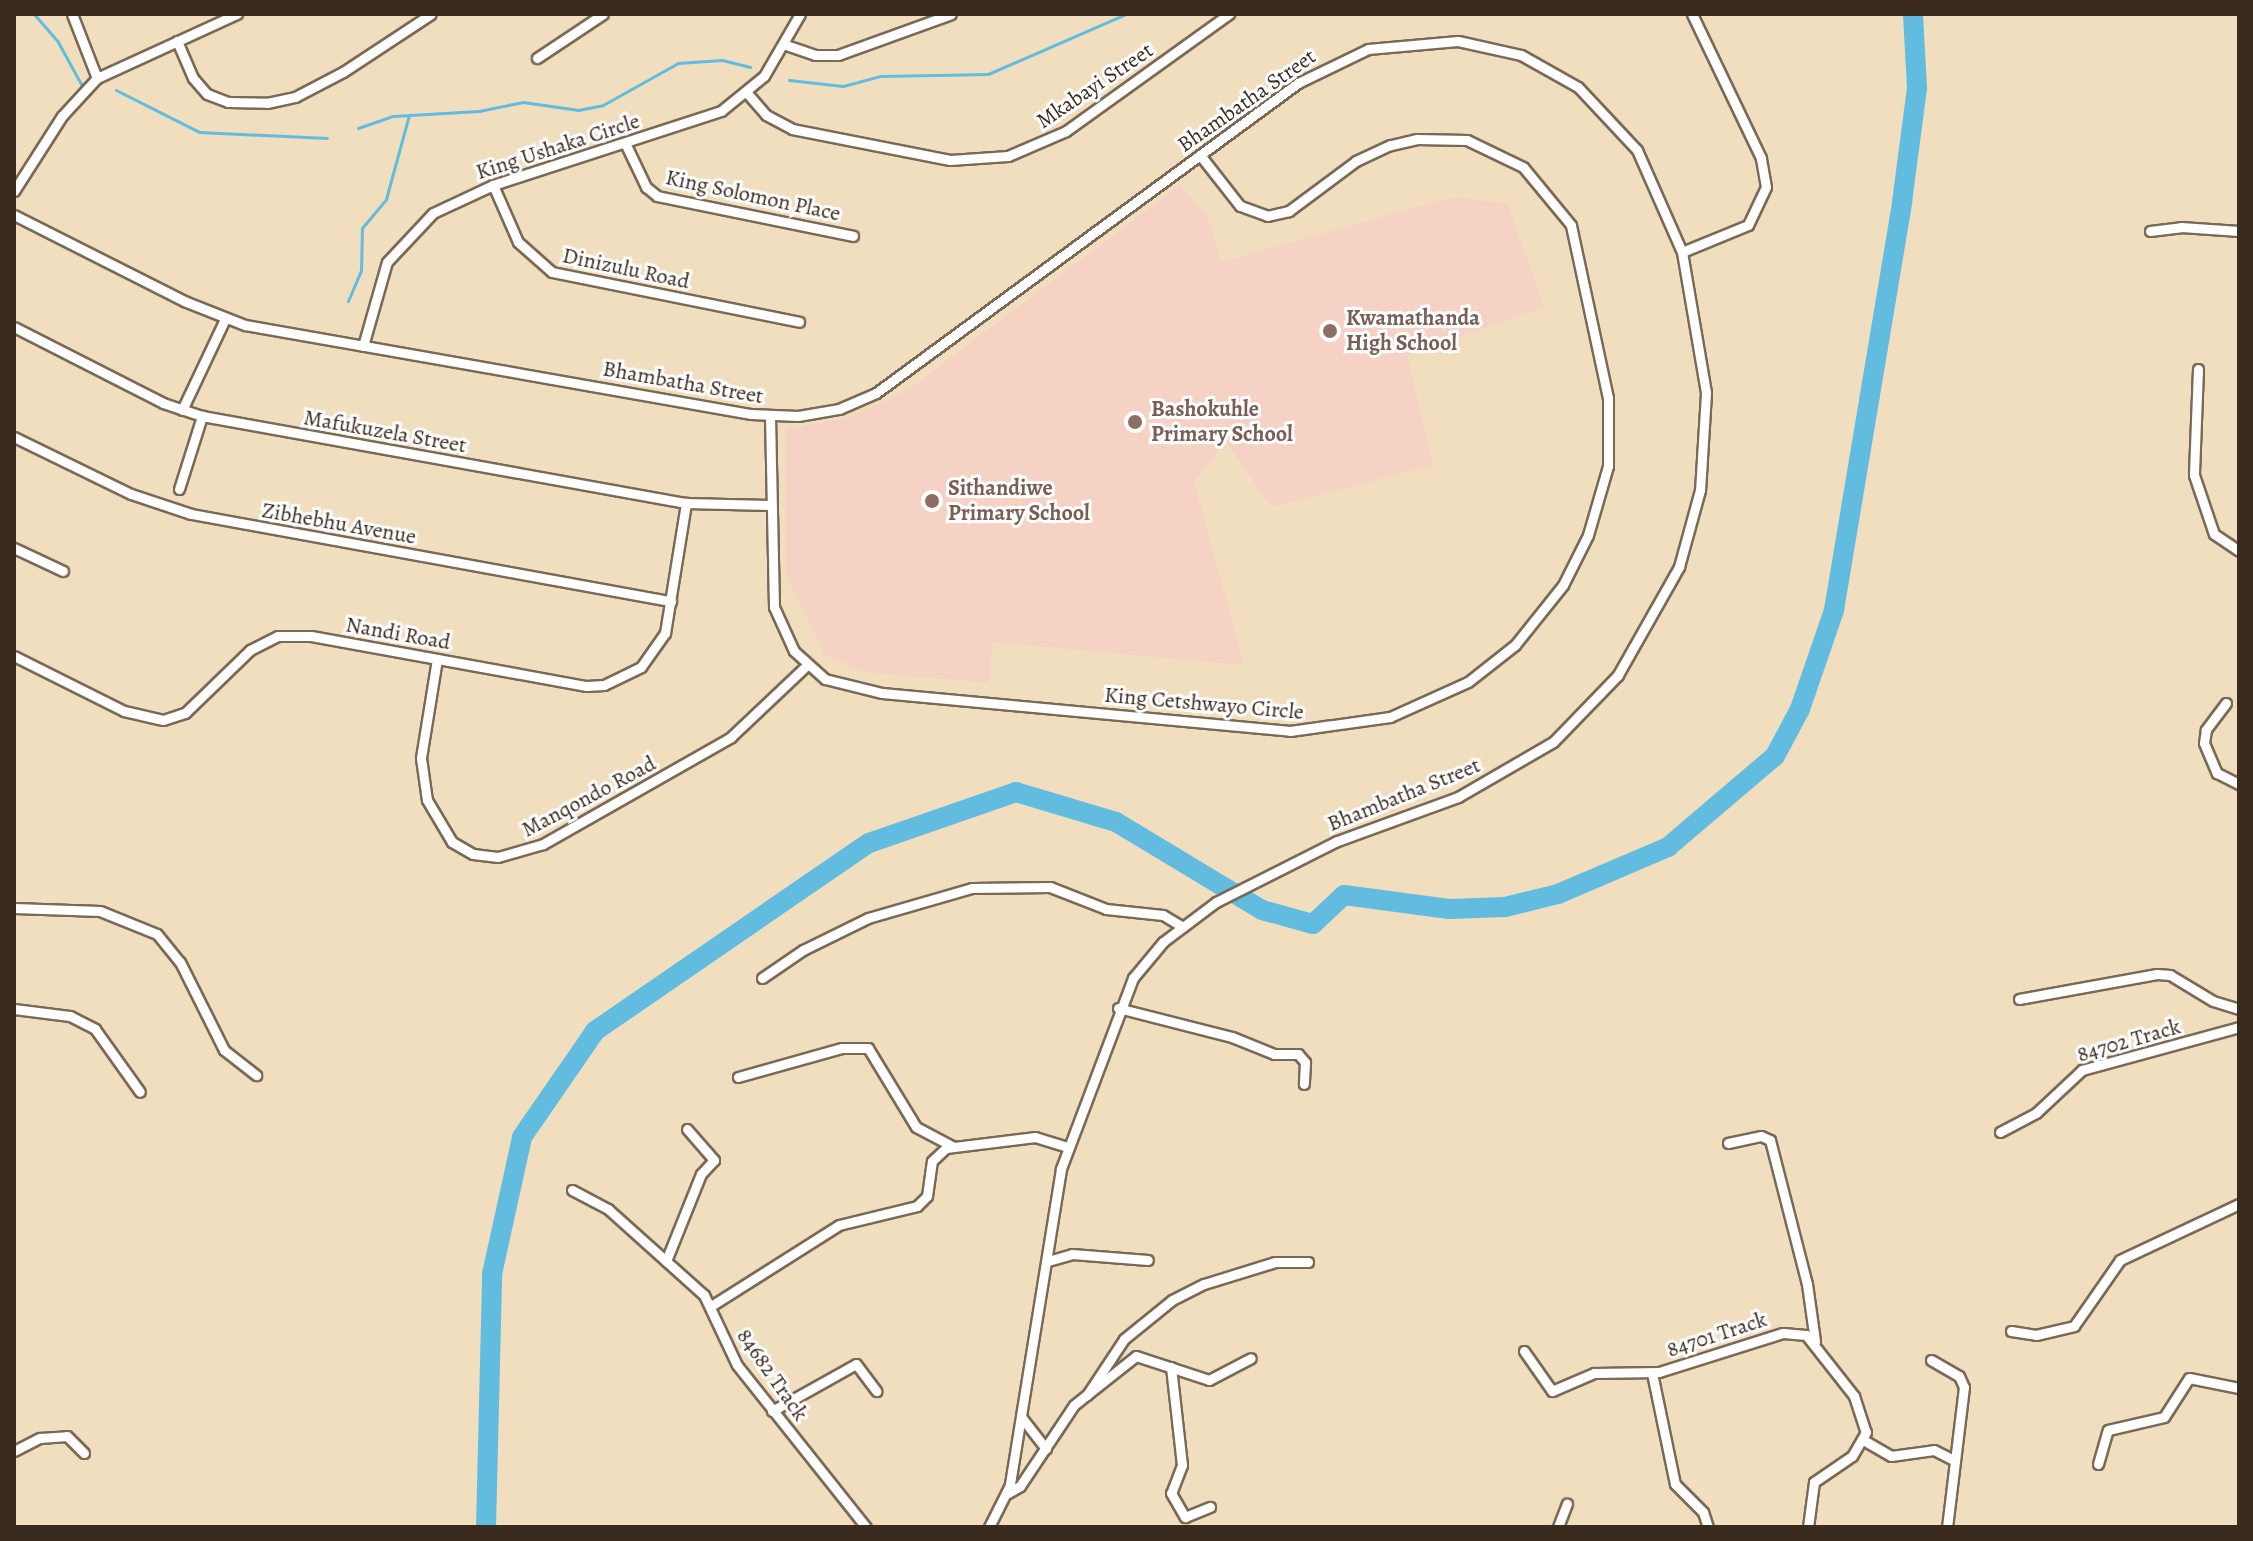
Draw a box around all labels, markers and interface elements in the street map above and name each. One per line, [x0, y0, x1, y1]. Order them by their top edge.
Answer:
street label: Mkabayi Street [1032, 37, 1158, 135]
street label: Bhambatha Street [1173, 44, 1321, 158]
street label: King Ushaka Circle [473, 108, 643, 186]
street label: King Solomon Place [663, 165, 843, 227]
street label: Dinizulu Road [560, 243, 692, 295]
place label: Kwamathanda High School [1346, 305, 1480, 356]
marker: Kwamathanda High School [1321, 322, 1339, 340]
street label: Bhambatha Street [601, 356, 765, 410]
place label: Bashokuhle Primary School [1151, 396, 1293, 448]
street label: Mafukuzela Street [302, 405, 468, 459]
marker: Bashokuhle Primary School [1126, 413, 1144, 431]
place label: Sithandiwe Primary School [948, 475, 1090, 526]
marker: Sithandiwe Primary School [923, 492, 941, 510]
street label: Zibhebhu Avenue [260, 497, 418, 551]
street label: Nandi Road [344, 612, 452, 656]
street label: King Cetshwayo Circle [1103, 682, 1305, 726]
street label: Manqondo Road [517, 751, 661, 843]
street label: Bhambatha Street [1324, 752, 1484, 838]
street label: 84702 Track [2074, 1014, 2184, 1068]
street label: 84701 Track [1664, 1306, 1770, 1364]
street label: 84682 Track [731, 1324, 813, 1426]

